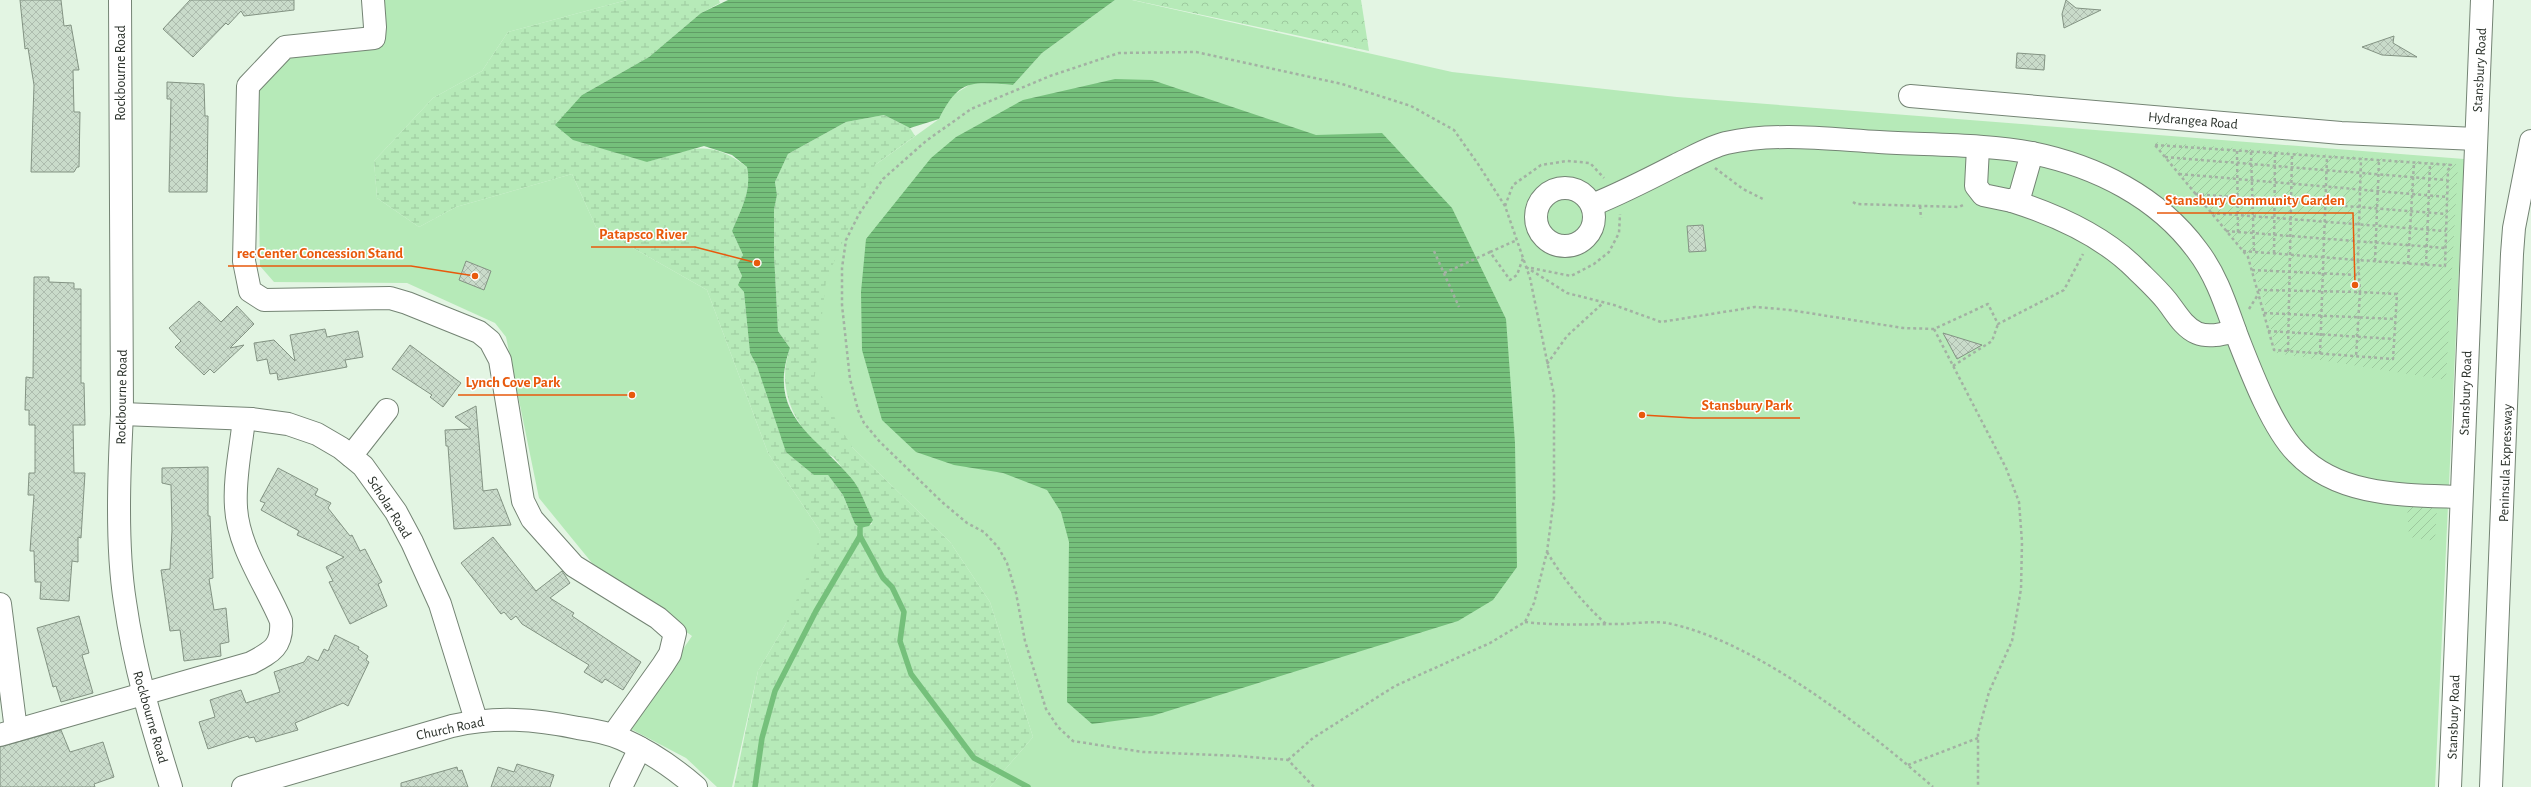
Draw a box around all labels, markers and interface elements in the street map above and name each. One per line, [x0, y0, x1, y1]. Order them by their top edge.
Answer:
street label: Rockbourne Road [114, 25, 128, 121]
street label: Stansbury Road [2471, 27, 2489, 113]
street label: Hydrangea Road [2147, 110, 2238, 132]
callout: Stansbury Community Garden [2157, 186, 2353, 213]
text: Stansbury Community Garden [2165, 193, 2345, 208]
callout: Patapsco River [591, 220, 695, 247]
text: Patapsco River [599, 227, 688, 242]
callout: rec Center Concession Stand [228, 239, 411, 266]
text: rec Center Concession Stand [237, 246, 403, 261]
street label: Rockbourne Road [114, 349, 130, 445]
street label: Stansbury Road [2458, 350, 2474, 436]
callout: Lynch Cove Park [458, 368, 569, 395]
text: Lynch Cove Park [466, 375, 561, 390]
callout: Stansbury Park [1693, 391, 1800, 418]
text: Stansbury Park [1702, 398, 1793, 413]
street label: Peninsula Expressway [2497, 404, 2515, 522]
street label: Scholar Road [365, 474, 414, 541]
street label: Rockbourne Road [130, 670, 170, 765]
street label: Stansbury Road [2446, 674, 2462, 760]
street label: Church Road [415, 715, 485, 743]

